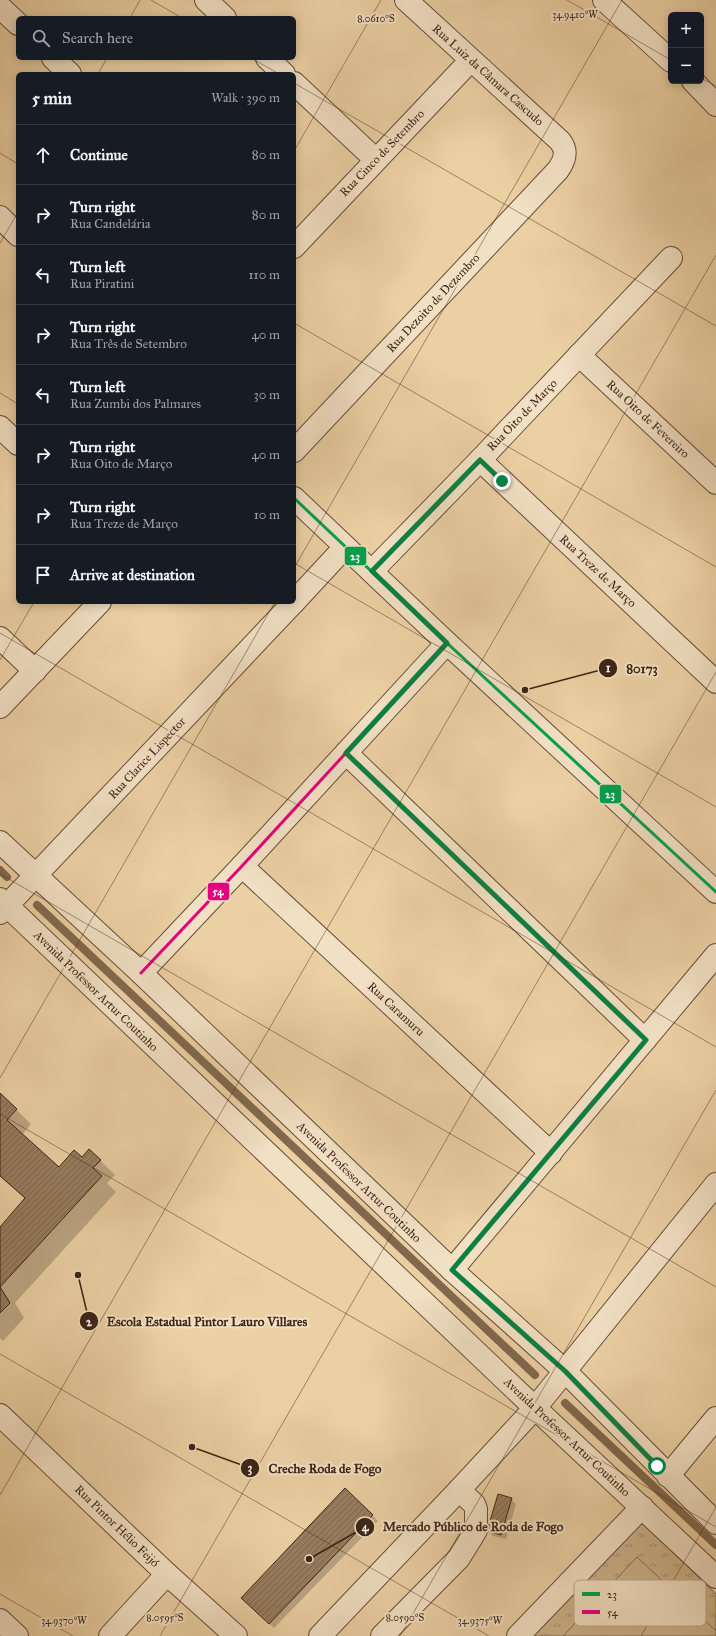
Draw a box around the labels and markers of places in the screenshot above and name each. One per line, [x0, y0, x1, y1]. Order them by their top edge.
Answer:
callout: 80173 [598, 656, 666, 681]
callout: Escola Estadual Pintor Lauro Villares [79, 1309, 315, 1334]
callout: Creche Roda de Fogo [240, 1456, 389, 1481]
callout: Mercado Público de Roda de Fogo [355, 1514, 572, 1539]

